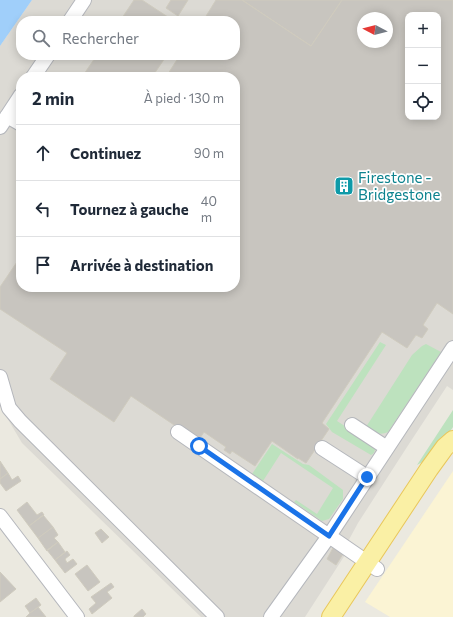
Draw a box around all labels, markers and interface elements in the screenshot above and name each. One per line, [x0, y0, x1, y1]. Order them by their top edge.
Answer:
north arrow [357, 12, 393, 48]
map controls [405, 12, 441, 120]
button: + [405, 12, 441, 48]
search box [16, 16, 240, 60]
icon: search [30, 27, 52, 49]
text: Rechercher [62, 29, 139, 47]
button: − [405, 48, 441, 84]
button: locate [405, 84, 441, 120]
text: 2 min [32, 88, 74, 109]
text: À pied · 130 m [144, 90, 224, 106]
icon: ahead [32, 142, 54, 164]
text: Continuez [70, 144, 141, 162]
text: 90 m [194, 145, 224, 161]
place label: Firestone - Bridgestone [358, 168, 440, 203]
building icon: Firestone - Bridgestone [333, 175, 355, 197]
text: 40 m [201, 193, 217, 225]
icon: left [32, 198, 54, 220]
text: Tournez à gauche [70, 200, 189, 218]
icon: arrive [32, 254, 54, 276]
text: Arrivée à destination [70, 256, 213, 274]
route start [190, 437, 208, 455]
route end [358, 468, 376, 486]

